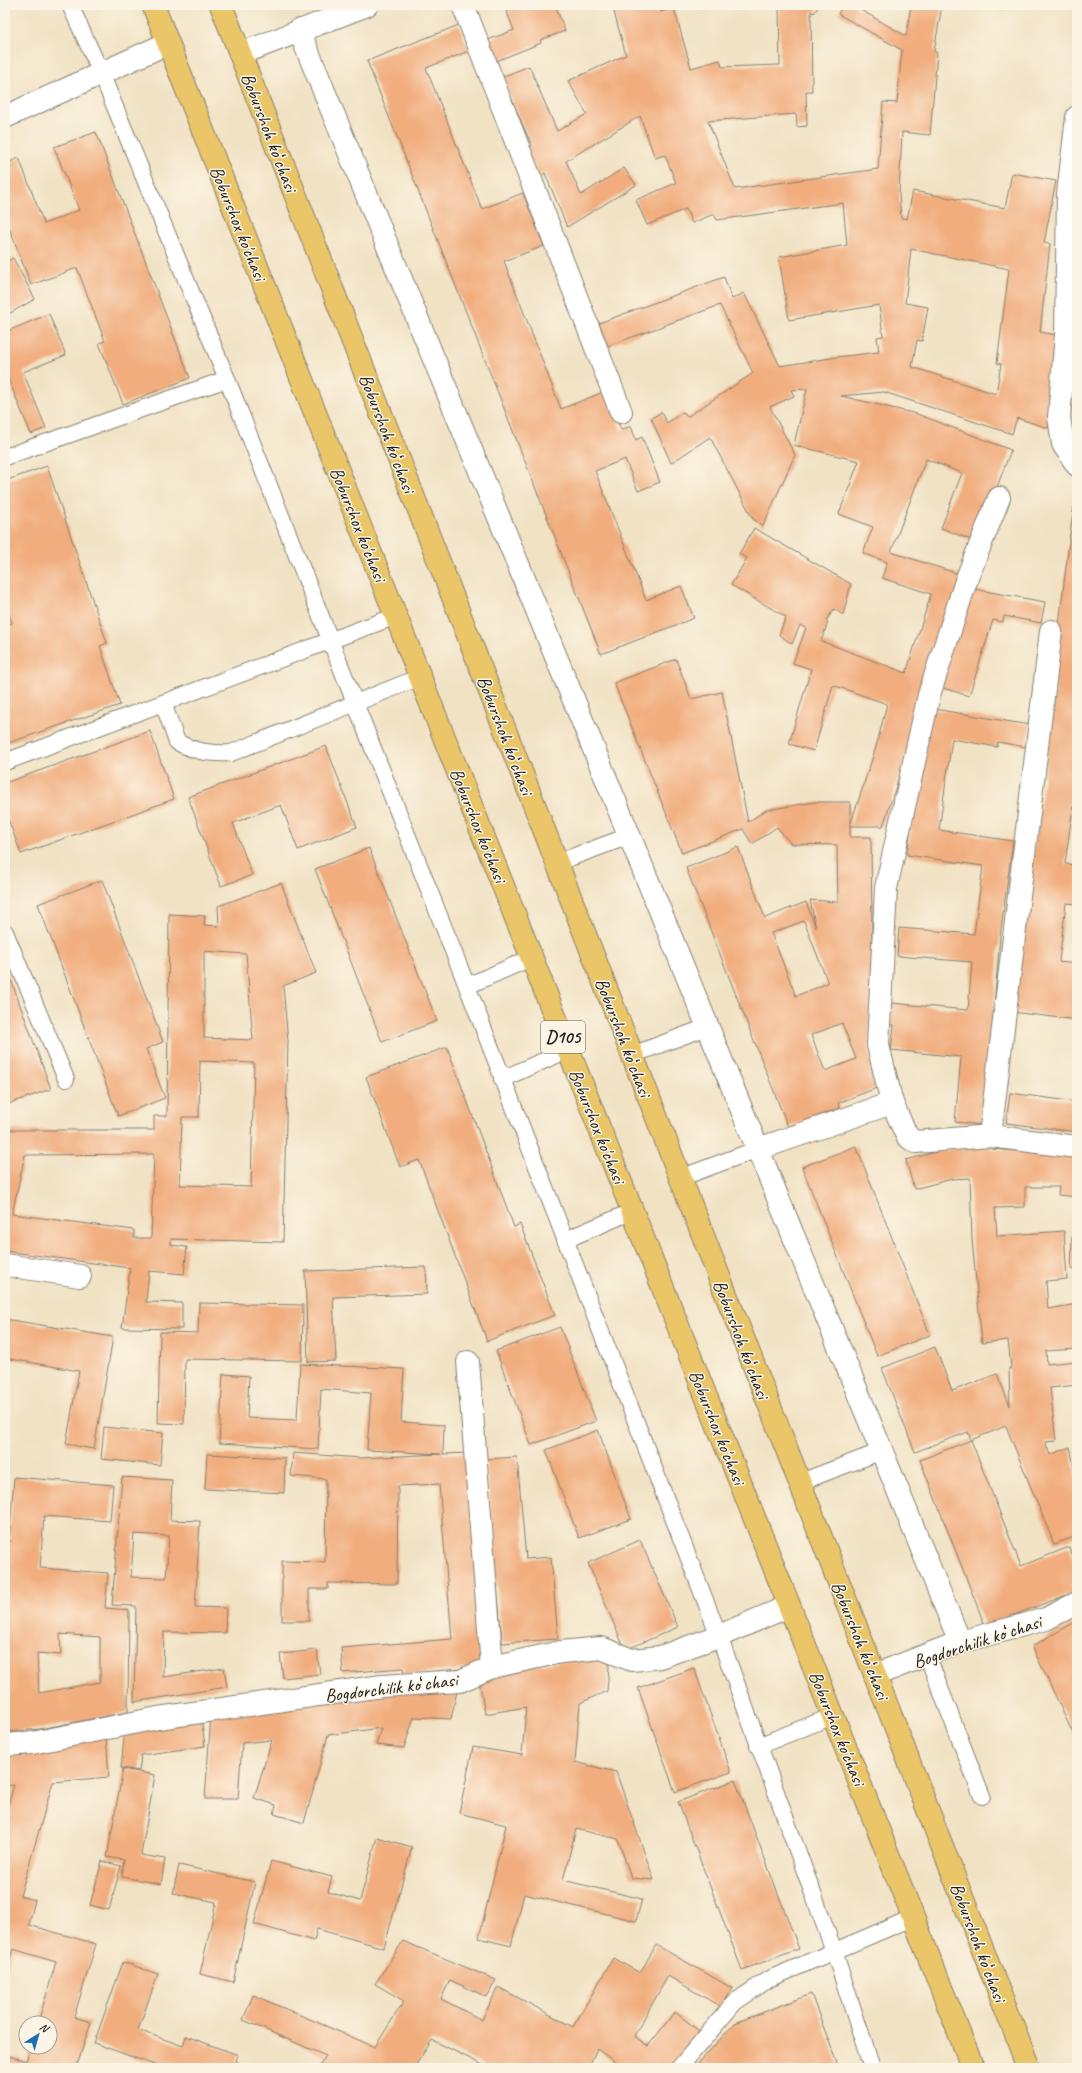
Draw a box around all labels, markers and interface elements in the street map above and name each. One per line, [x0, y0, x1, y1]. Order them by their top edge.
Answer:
street label: Boburshoh koʻchasi [235, 69, 304, 198]
street label: Boburshox ko'chasi [204, 163, 273, 286]
street label: Boburshoh koʻchasi [353, 370, 422, 499]
street label: Boburshox ko'chasi [324, 464, 393, 587]
street label: Boburshoh koʻchasi [471, 672, 540, 801]
street label: Boburshox ko'chasi [444, 765, 513, 888]
street label: Boburshoh koʻchasi [589, 974, 658, 1103]
road number: D105 [541, 1021, 585, 1053]
street label: Boburshox ko'chasi [563, 1066, 632, 1189]
street label: Boburshoh koʻchasi [707, 1276, 776, 1405]
street label: Boburshox ko'chasi [683, 1367, 752, 1490]
street label: Boburshoh koʻchasi [825, 1578, 896, 1705]
street label: Bogdorchilik koʻchasi [910, 1609, 1047, 1674]
street label: Bogdorchilik koʻchasi [324, 1668, 461, 1708]
street label: Boburshox ko'chasi [803, 1668, 872, 1791]
street label: Boburshoh koʻchasi [944, 1879, 1013, 2008]
north arrow [18, 2015, 58, 2055]
text: N [37, 2019, 53, 2036]

